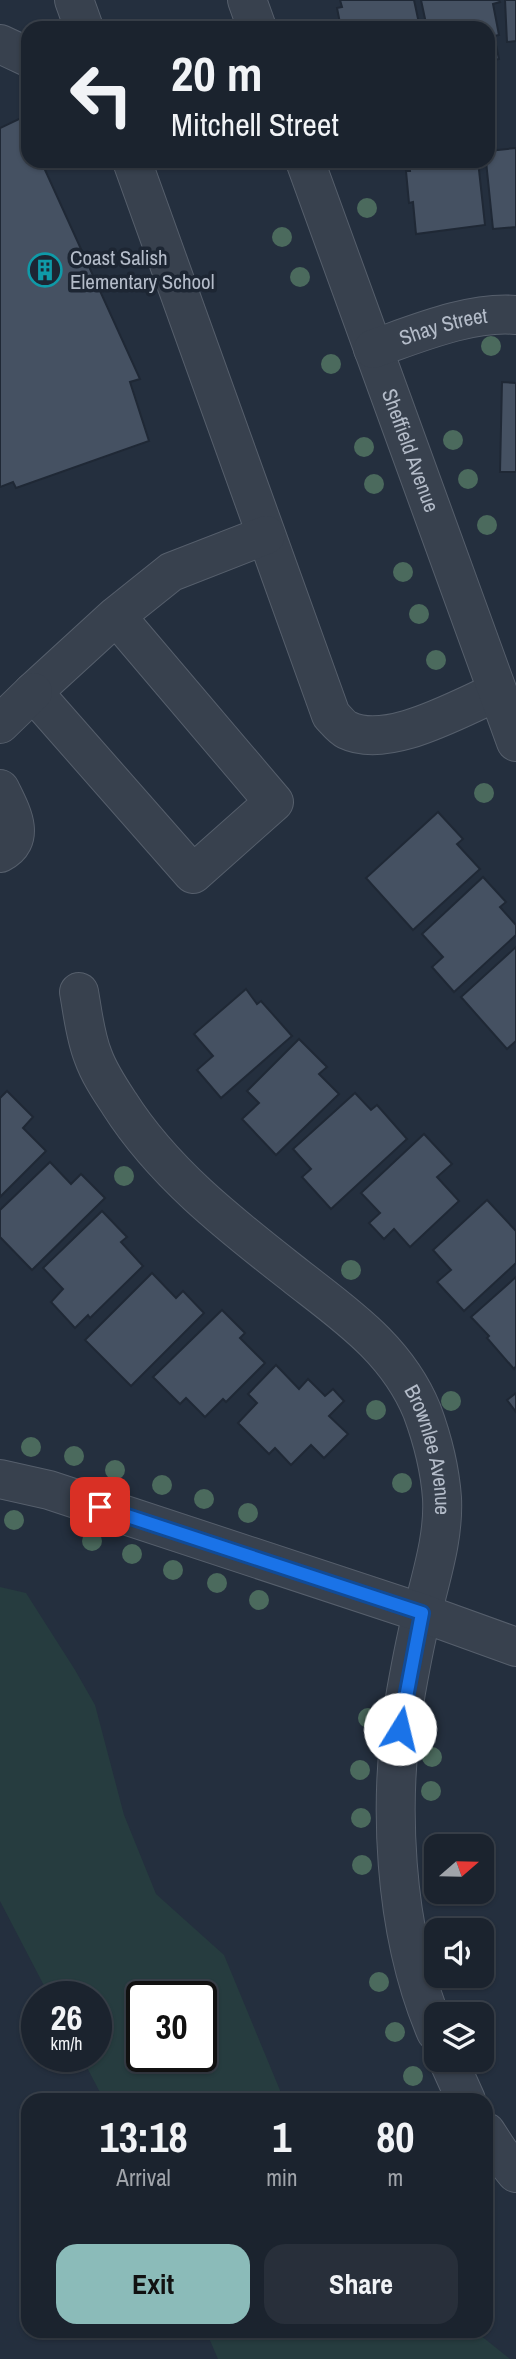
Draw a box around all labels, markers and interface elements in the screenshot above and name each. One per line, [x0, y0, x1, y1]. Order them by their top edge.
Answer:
text: 20 m [171, 40, 263, 106]
icon: left [56, 49, 147, 140]
text: Mitchell Street [171, 103, 339, 146]
place label: Coast Salish Elementary School [70, 243, 215, 296]
building icon: Coast Salish Elementary School [26, 251, 64, 289]
street label: Shay Street [395, 301, 489, 352]
street label: Sheffield Avenue [375, 384, 446, 516]
street label: Brownlee Avenue [398, 1379, 457, 1515]
pin [70, 1477, 130, 1537]
icon: arrive [81, 1488, 119, 1526]
position arrow [363, 1692, 437, 1766]
north arrow [424, 1834, 494, 1904]
map controls [424, 1834, 494, 2072]
button: sound [424, 1918, 494, 1988]
speed limit sign: 30 [126, 1981, 217, 2072]
text: 26 [51, 1994, 82, 2041]
button: layers [424, 2002, 494, 2072]
text: km/h [51, 2031, 83, 2056]
text: 13:18 [100, 2109, 188, 2165]
text: 1 [272, 2109, 291, 2165]
text: 80 [376, 2109, 414, 2165]
text: Arrival [116, 2162, 171, 2193]
text: min [266, 2162, 298, 2193]
text: m [387, 2162, 403, 2193]
button: Exit [56, 2244, 250, 2324]
button: Share [264, 2244, 458, 2324]

